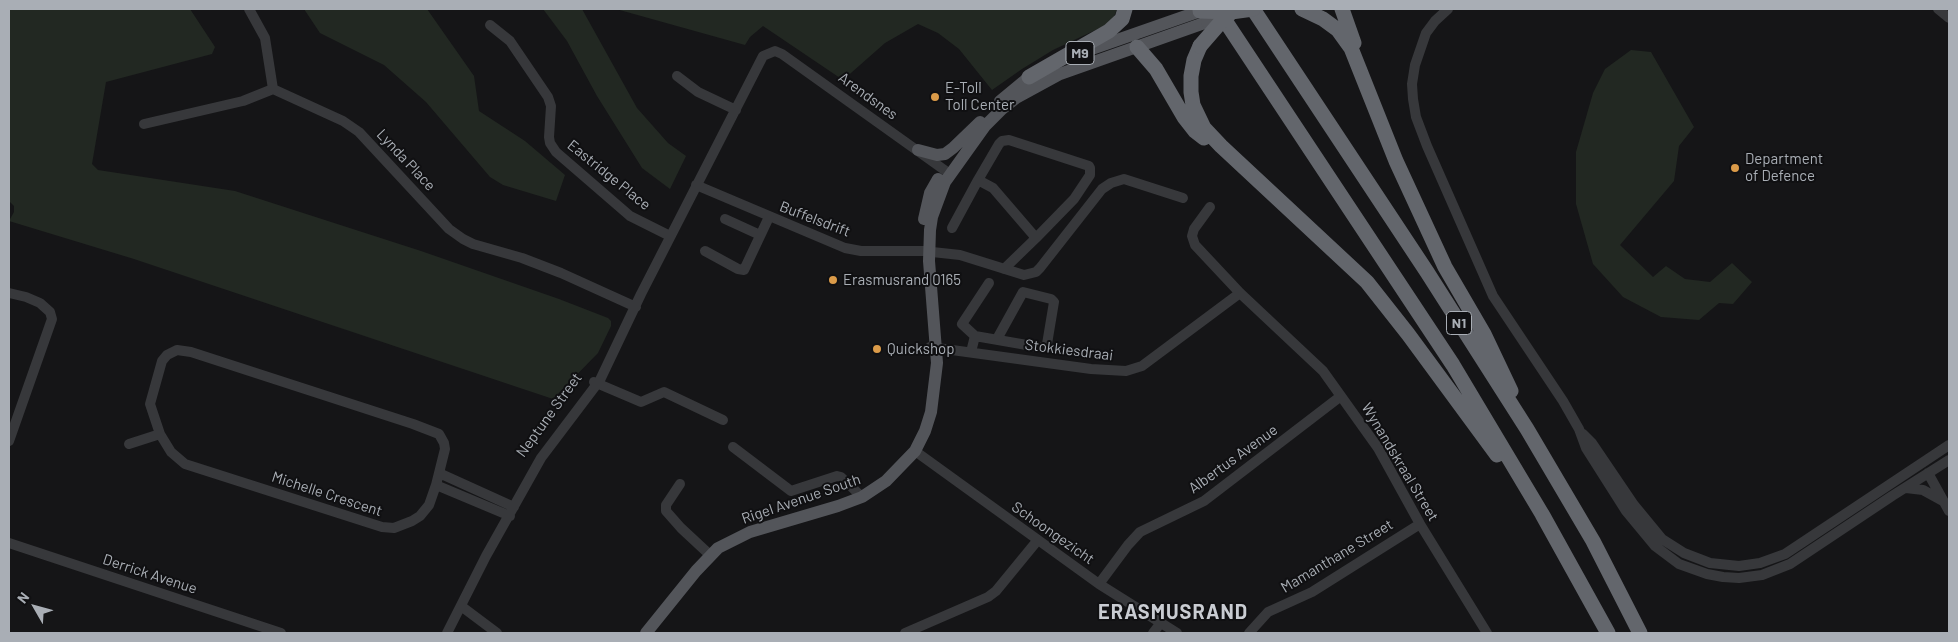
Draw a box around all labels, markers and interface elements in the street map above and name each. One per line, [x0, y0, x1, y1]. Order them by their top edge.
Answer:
road number: M9 [1066, 42, 1094, 64]
street label: Arendsnes [835, 68, 901, 124]
place label: E-Toll Toll Center [945, 79, 1014, 114]
marker: E-Toll Toll Center [929, 91, 941, 103]
street label: Lynda Place [373, 125, 439, 195]
street label: Eastridge Place [564, 136, 654, 214]
place label: Department of Defence [1745, 150, 1823, 185]
marker: Department of Defence [1729, 162, 1741, 174]
street label: Buffelsdrift [777, 197, 853, 241]
place label: Erasmusrand 0165 [843, 271, 961, 289]
marker: Erasmusrand 0165 [827, 274, 839, 286]
road number: N1 [1446, 312, 1472, 334]
street label: Stokkiesdraai [1024, 336, 1114, 364]
place label: Quickshop [887, 340, 954, 358]
marker: Quickshop [871, 343, 883, 355]
street label: Neptune Street [512, 369, 586, 461]
street label: Wynandskraal Street [1358, 400, 1442, 524]
street label: Albertus Avenue [1185, 421, 1281, 497]
street label: Michelle Crescent [269, 468, 385, 520]
street label: Rigel Avenue South [739, 470, 863, 528]
street label: Schoongezicht [1008, 498, 1098, 568]
street label: Mamanthane Street [1278, 515, 1396, 597]
street label: Derrick Avenue [101, 550, 199, 598]
north arrow [10, 582, 60, 632]
text: N [13, 589, 32, 606]
district label: ERASMUSRAND [1097, 600, 1249, 624]

